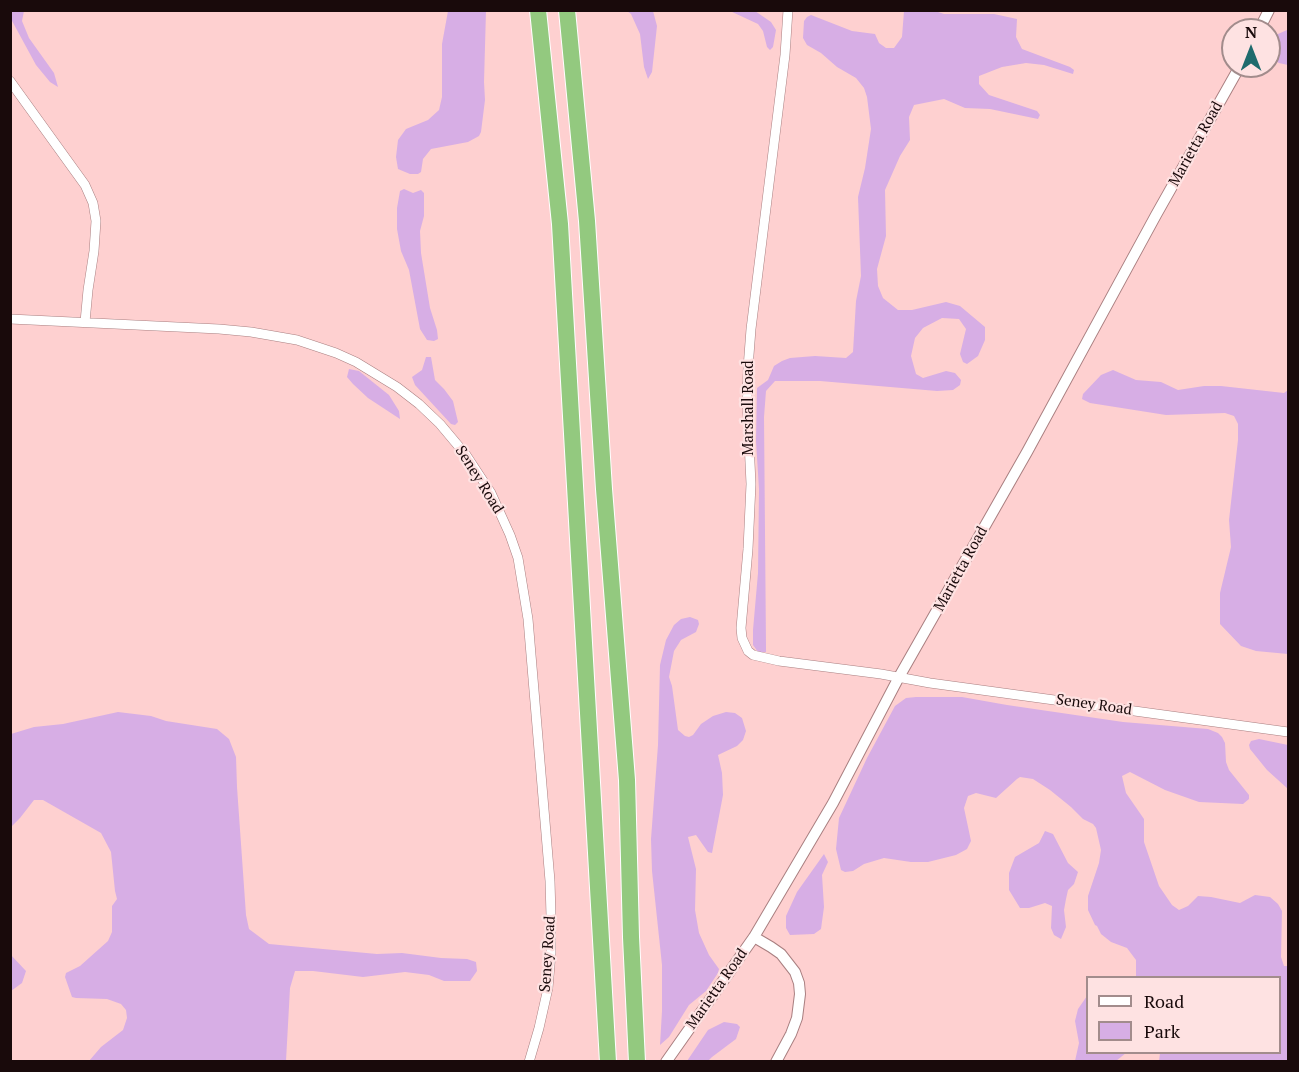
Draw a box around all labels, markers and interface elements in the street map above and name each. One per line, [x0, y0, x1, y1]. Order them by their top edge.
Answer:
north arrow [1221, 18, 1281, 78]
text: N [1245, 21, 1257, 43]
street label: Marietta Road [1165, 98, 1227, 190]
street label: Marshall Road [740, 360, 758, 456]
street label: Seney Road [451, 443, 507, 517]
street label: Marietta Road [930, 523, 992, 615]
street label: Seney Road [1055, 691, 1133, 719]
street label: Seney Road [536, 915, 560, 993]
street label: Marietta Road [683, 945, 751, 1033]
legend [1086, 976, 1281, 1054]
text: Road [1144, 989, 1184, 1013]
text: Park [1144, 1019, 1180, 1043]

